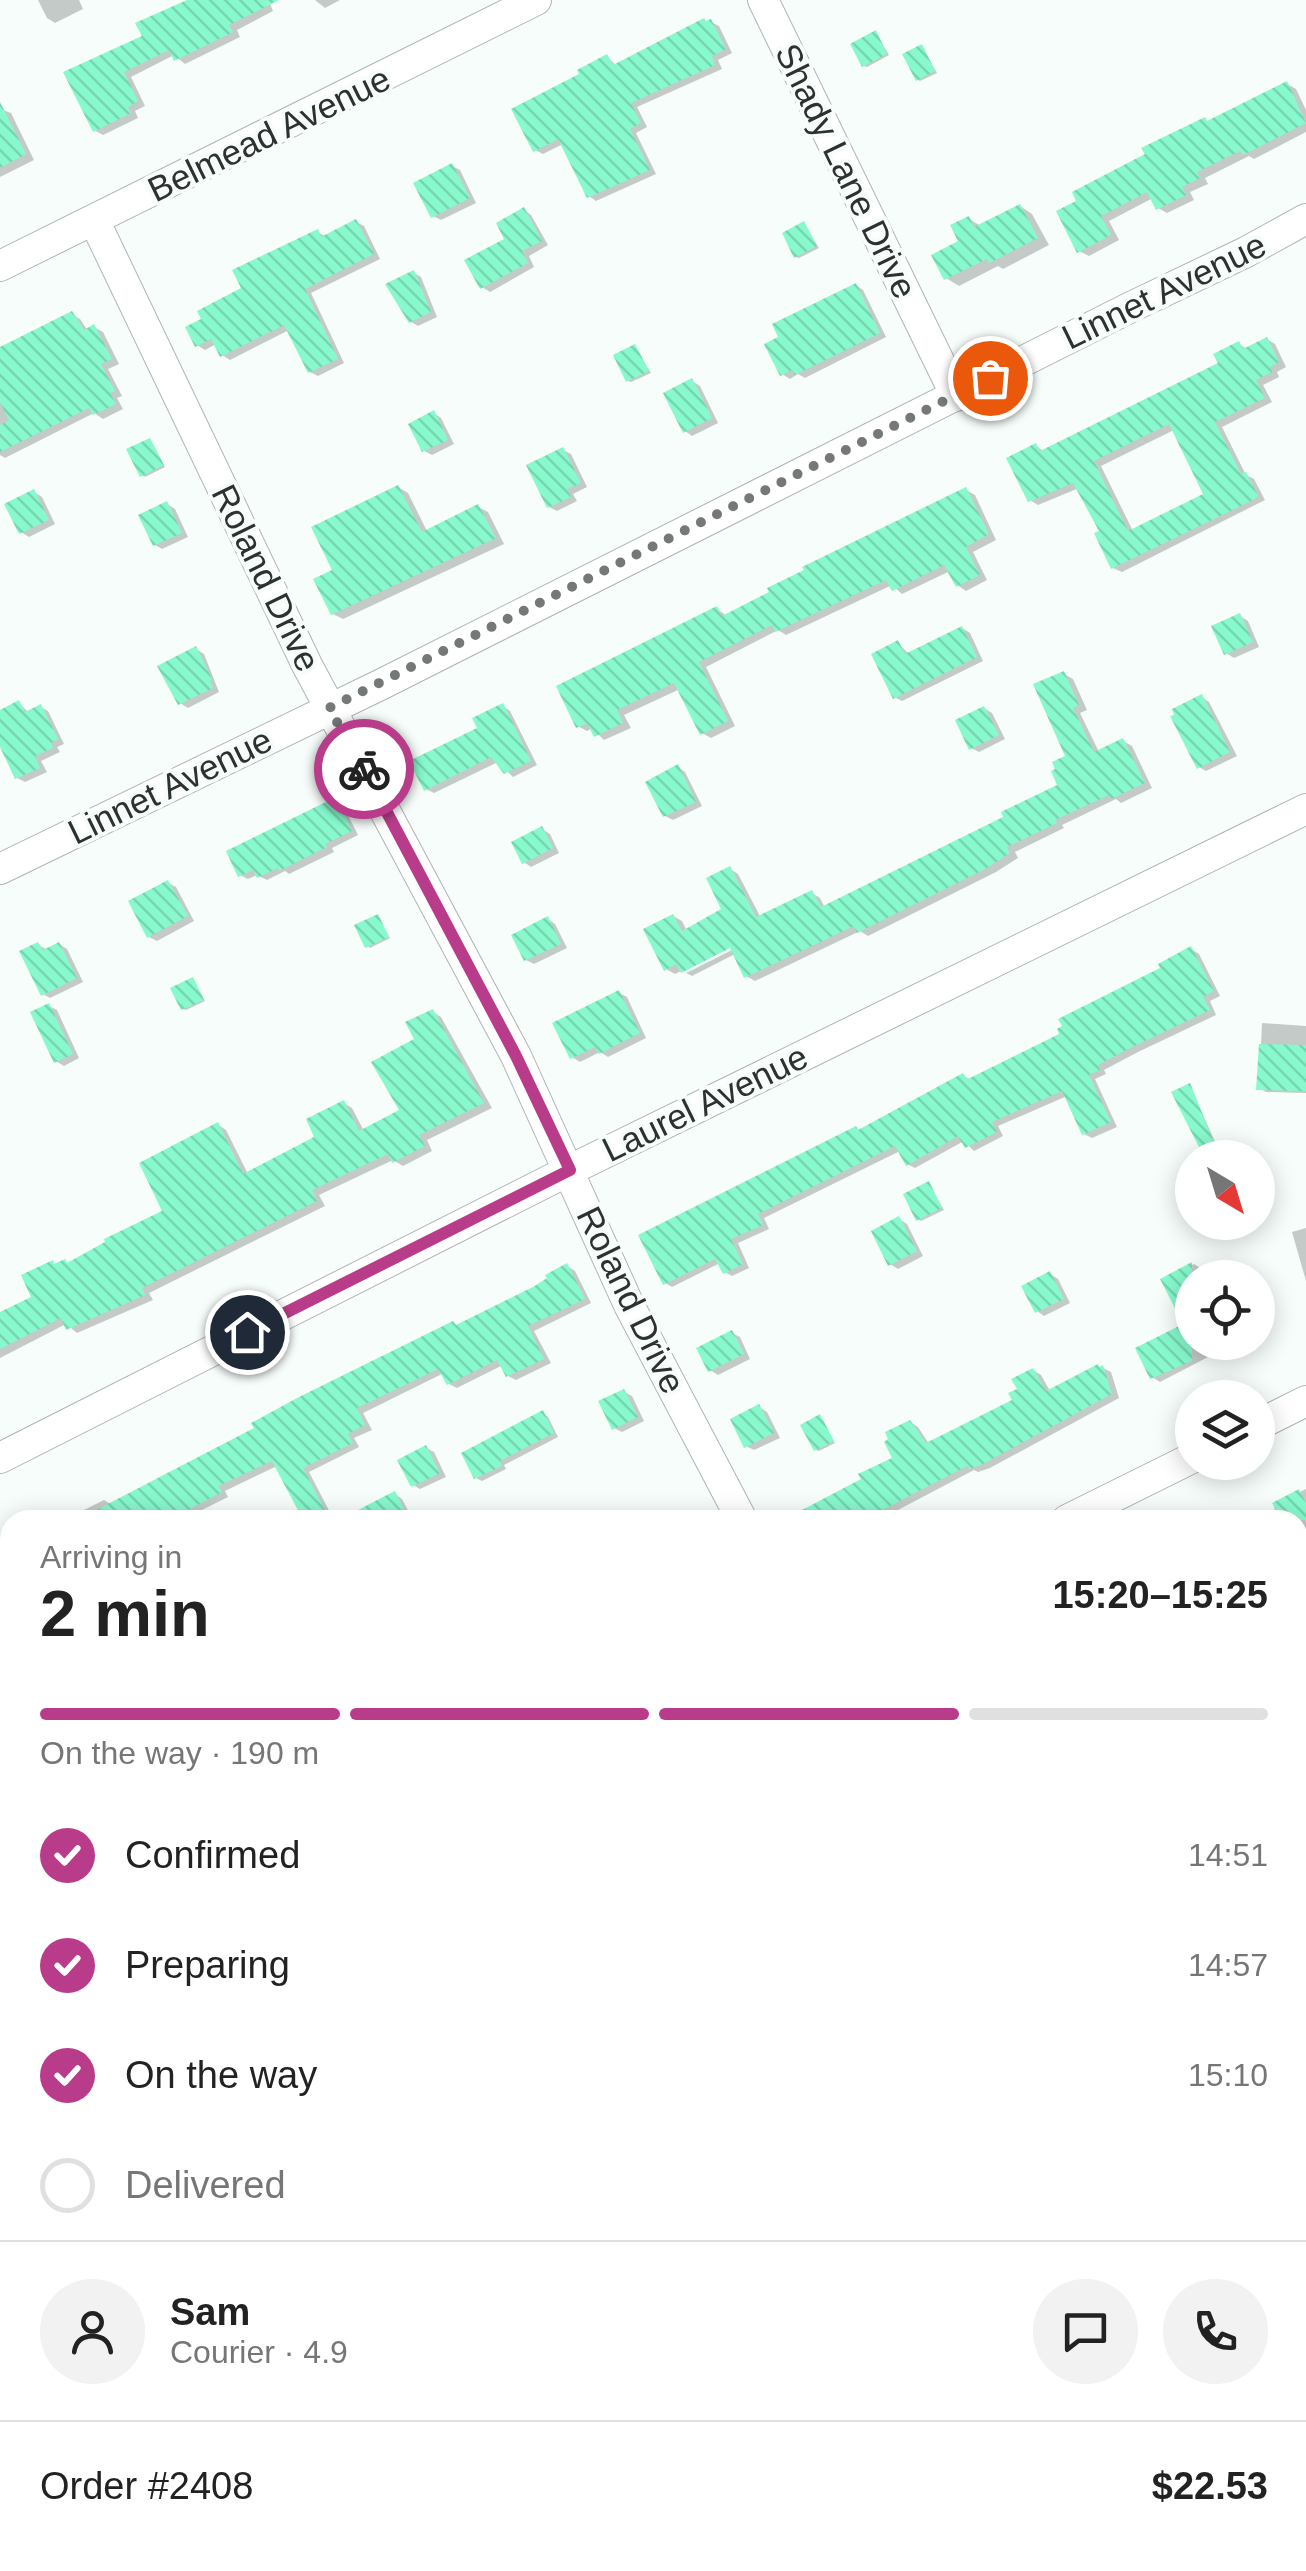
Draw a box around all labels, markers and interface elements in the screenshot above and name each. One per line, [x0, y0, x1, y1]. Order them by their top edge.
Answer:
street label: Shady Lane Drive [768, 37, 925, 304]
street label: Belmead Avenue [142, 58, 396, 209]
street label: Linnet Avenue [1056, 225, 1272, 357]
pin [948, 336, 1033, 421]
icon: bag [963, 351, 1018, 406]
street label: Roland Drive [205, 478, 328, 677]
courier [314, 719, 414, 819]
street label: Linnet Avenue [62, 720, 278, 852]
icon: bike [337, 742, 392, 797]
street label: Laurel Avenue [596, 1036, 814, 1169]
north arrow [1175, 1140, 1275, 1240]
map controls [1175, 1140, 1275, 1480]
street label: Roland Drive [570, 1200, 693, 1399]
button: locate [1175, 1260, 1275, 1360]
pin [205, 1290, 290, 1375]
icon: home [220, 1305, 275, 1360]
button: layers [1175, 1380, 1275, 1480]
text: Arriving in [40, 1539, 182, 1575]
text: 15:20–15:25 [1052, 1574, 1268, 1616]
text: 2 min [40, 1577, 210, 1650]
text: On the way · 190 m [40, 1735, 319, 1771]
icon: check [40, 1828, 95, 1883]
text: Confirmed [125, 1834, 300, 1876]
text: 14:51 [1188, 1837, 1268, 1873]
icon: check [40, 1938, 95, 1993]
text: Preparing [125, 1944, 290, 1986]
text: 14:57 [1188, 1947, 1268, 1983]
icon: check [40, 2048, 95, 2103]
text: On the way [125, 2054, 317, 2096]
text: 15:10 [1188, 2057, 1268, 2093]
text: Delivered [125, 2164, 286, 2206]
button: person [40, 2279, 145, 2384]
button: chat [1033, 2279, 1138, 2384]
button: phone [1163, 2279, 1268, 2384]
text: Sam [170, 2291, 250, 2333]
text: Courier · 4.9 [170, 2334, 348, 2370]
text: Order #2408 [40, 2465, 253, 2507]
text: $22.53 [1152, 2465, 1268, 2507]

